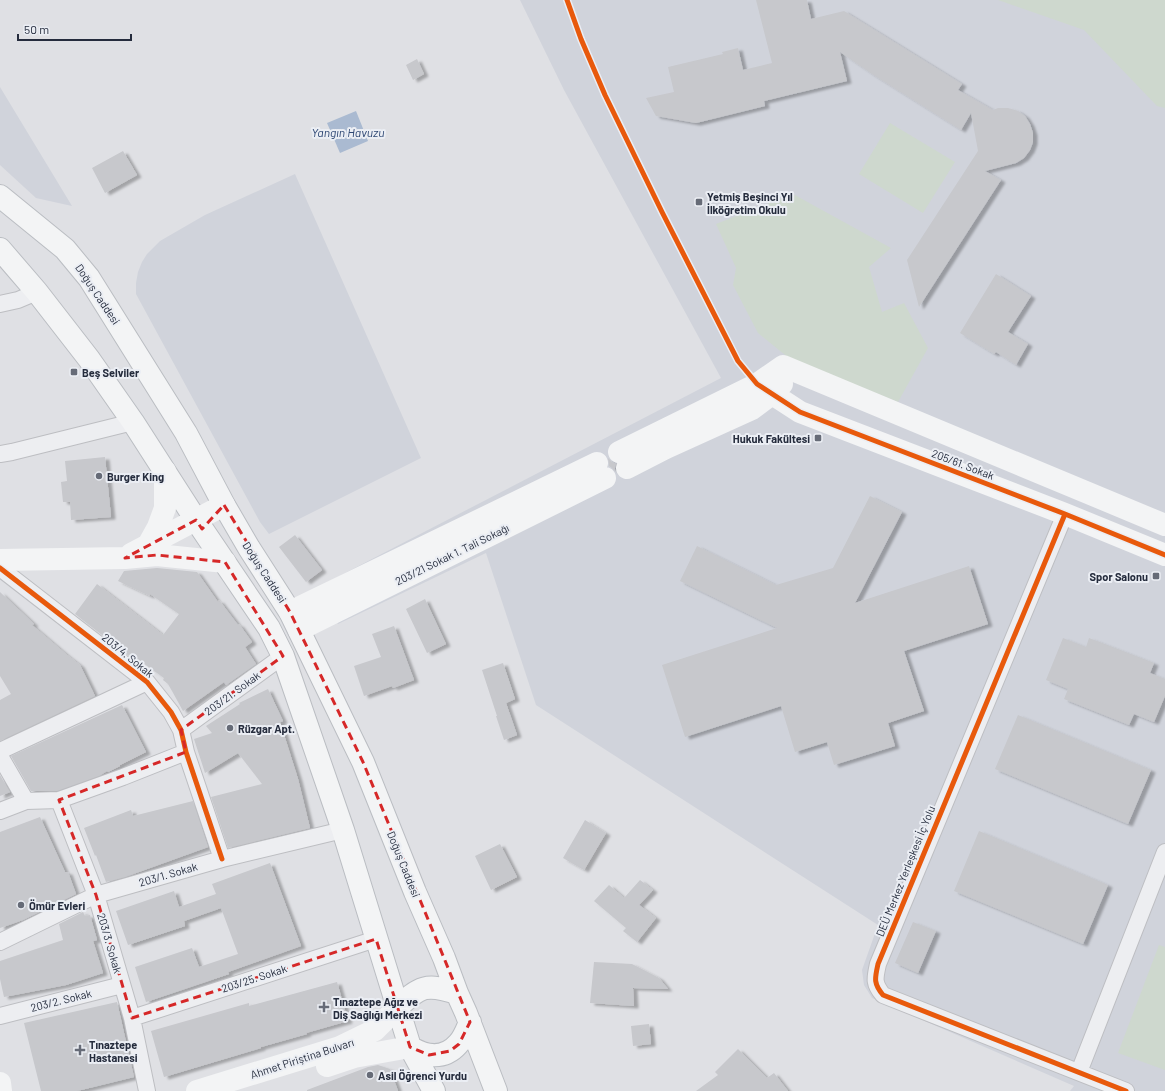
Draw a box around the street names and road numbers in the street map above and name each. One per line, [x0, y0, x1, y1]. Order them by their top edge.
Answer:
street label: Doğuş Caddesi [73, 261, 123, 327]
street label: 205/61. Sokak [930, 446, 996, 482]
street label: 203/21 Sokak 1. Tali Sokağı [393, 521, 511, 587]
street label: Doğuş Caddesi [240, 539, 290, 605]
street label: 203/4. Sokak [100, 630, 157, 680]
street label: 203/21. Sokak [201, 668, 263, 718]
street label: DEÜ Merkez Yerleşkesi İç Yolu [872, 803, 937, 938]
street label: Doğuş Caddesi [385, 829, 423, 899]
street label: 203/1. Sokak [137, 859, 199, 889]
street label: 203/3. Sokak [95, 911, 125, 975]
street label: 203/25. Sokak [220, 961, 289, 995]
street label: 203/2. Sokak [29, 986, 93, 1014]
street label: Ahmet Piriştina Bulvarı [249, 1035, 355, 1081]

